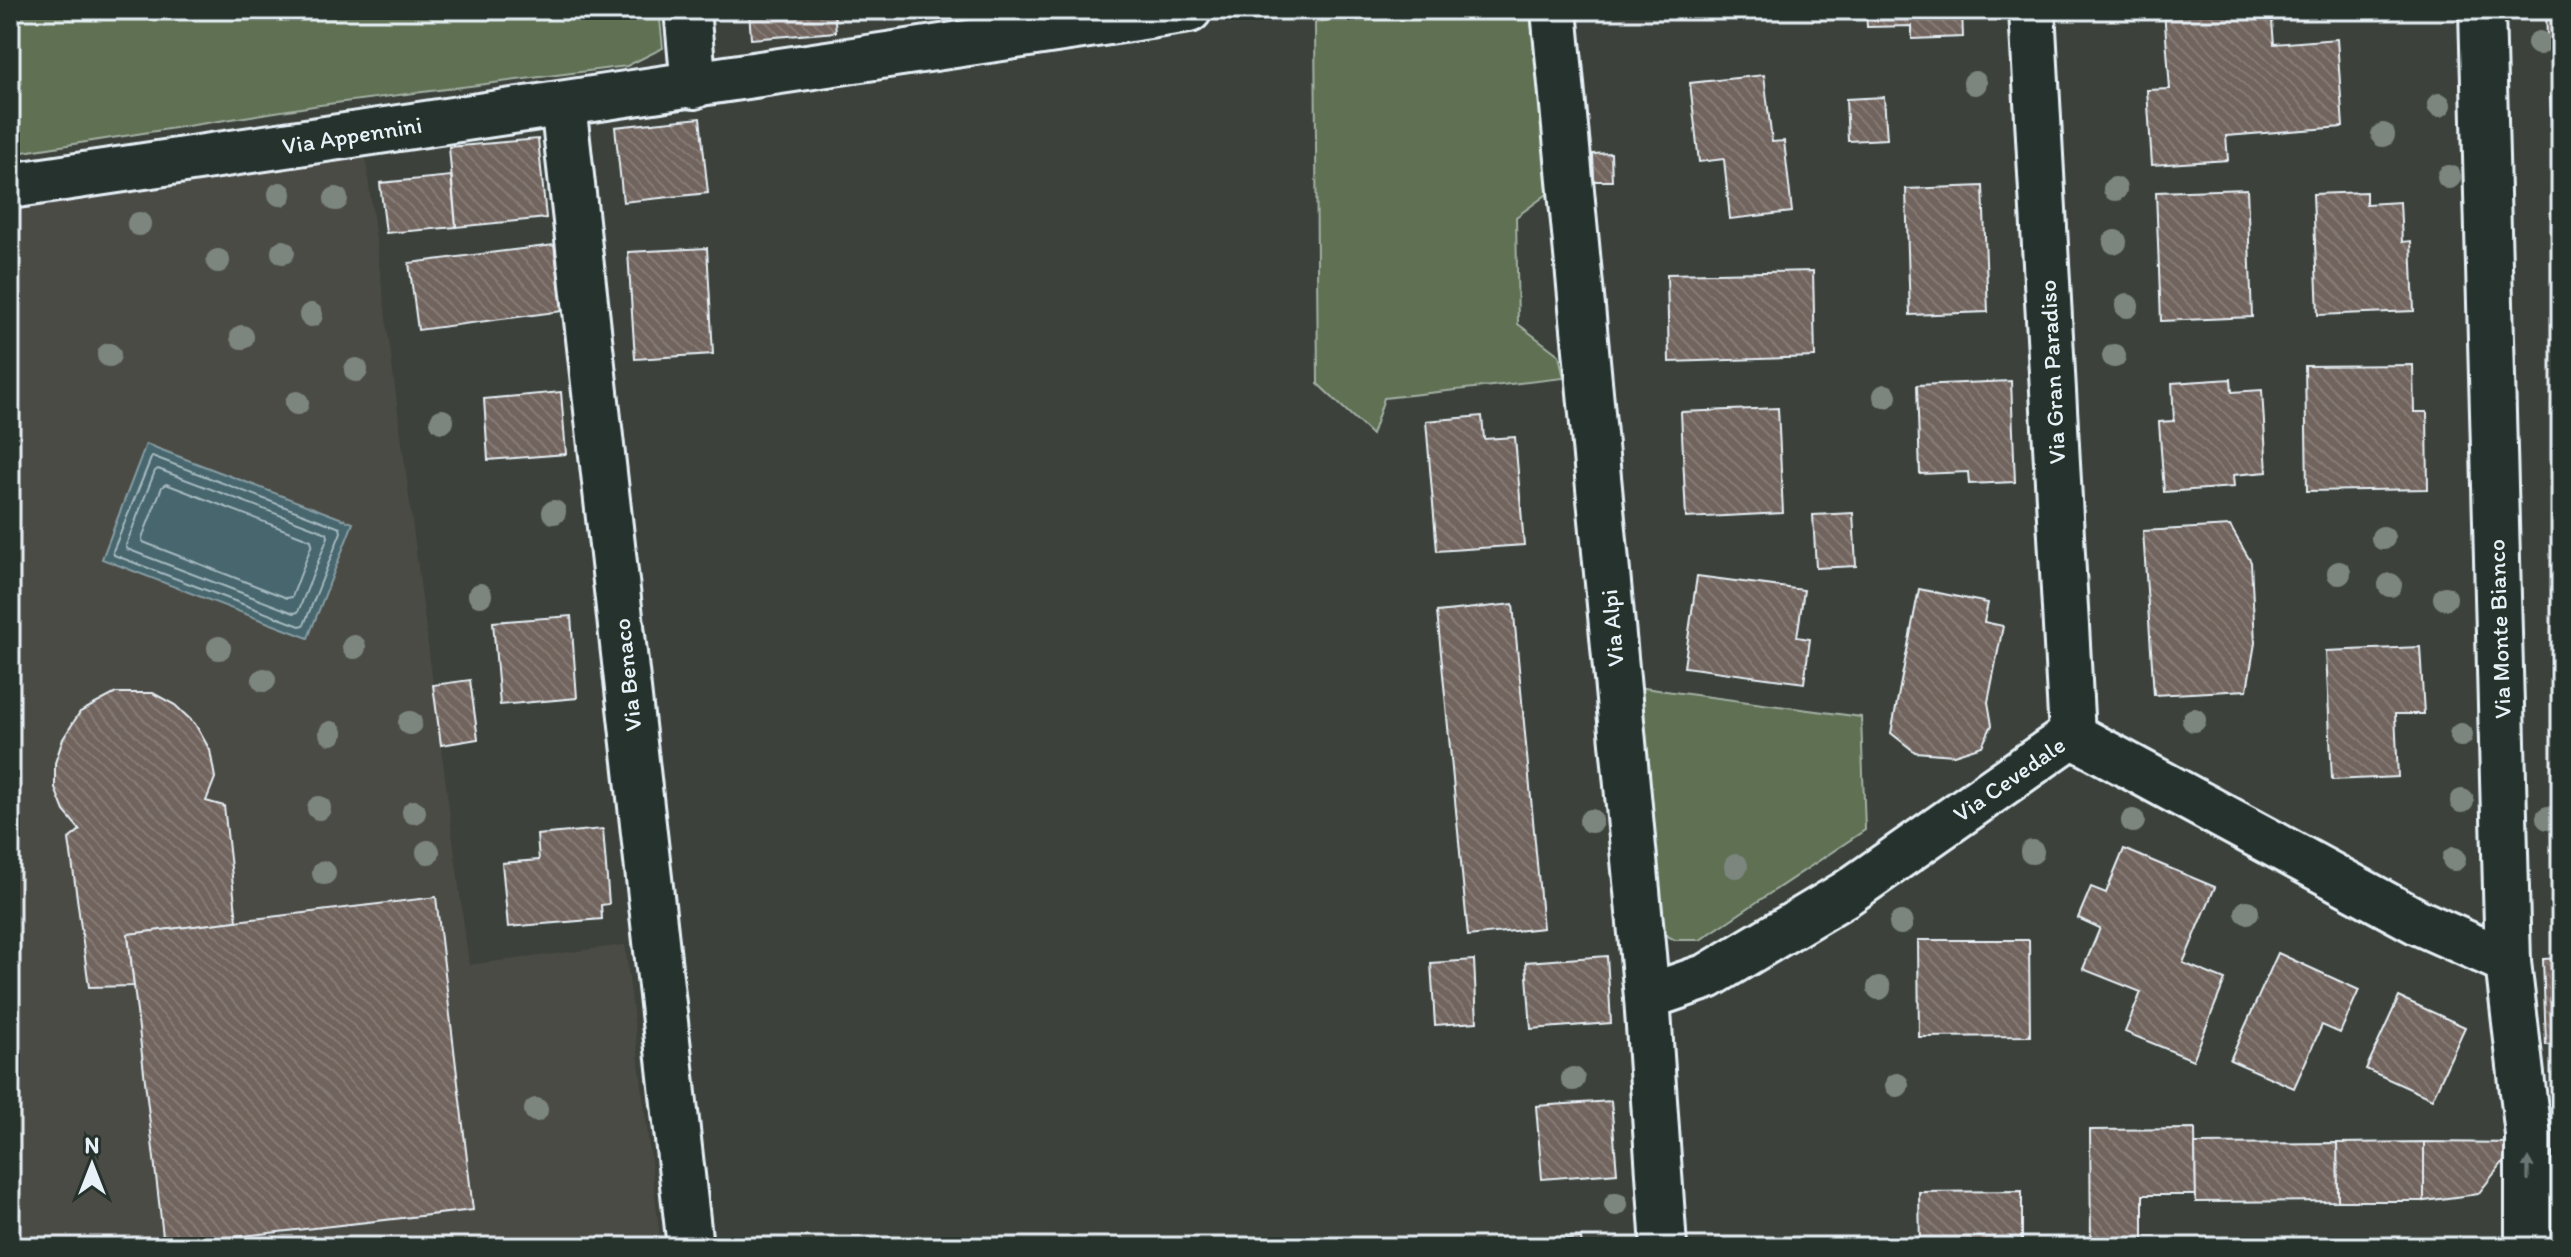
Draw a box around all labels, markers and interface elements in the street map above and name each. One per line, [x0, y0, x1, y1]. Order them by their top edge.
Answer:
street label: Via Appennini [280, 110, 424, 160]
street label: Via Gran Paradiso [2033, 279, 2071, 465]
street label: Via Monte Bianco [2481, 539, 2517, 719]
street label: Via Alpi [1594, 588, 1630, 668]
street label: Via Benaco [607, 617, 647, 733]
street label: Via Cevedale [1947, 730, 2071, 828]
north arrow [52, 1125, 132, 1205]
text: N [85, 1132, 99, 1159]
one-way arrow [2522, 1156, 2534, 1181]

